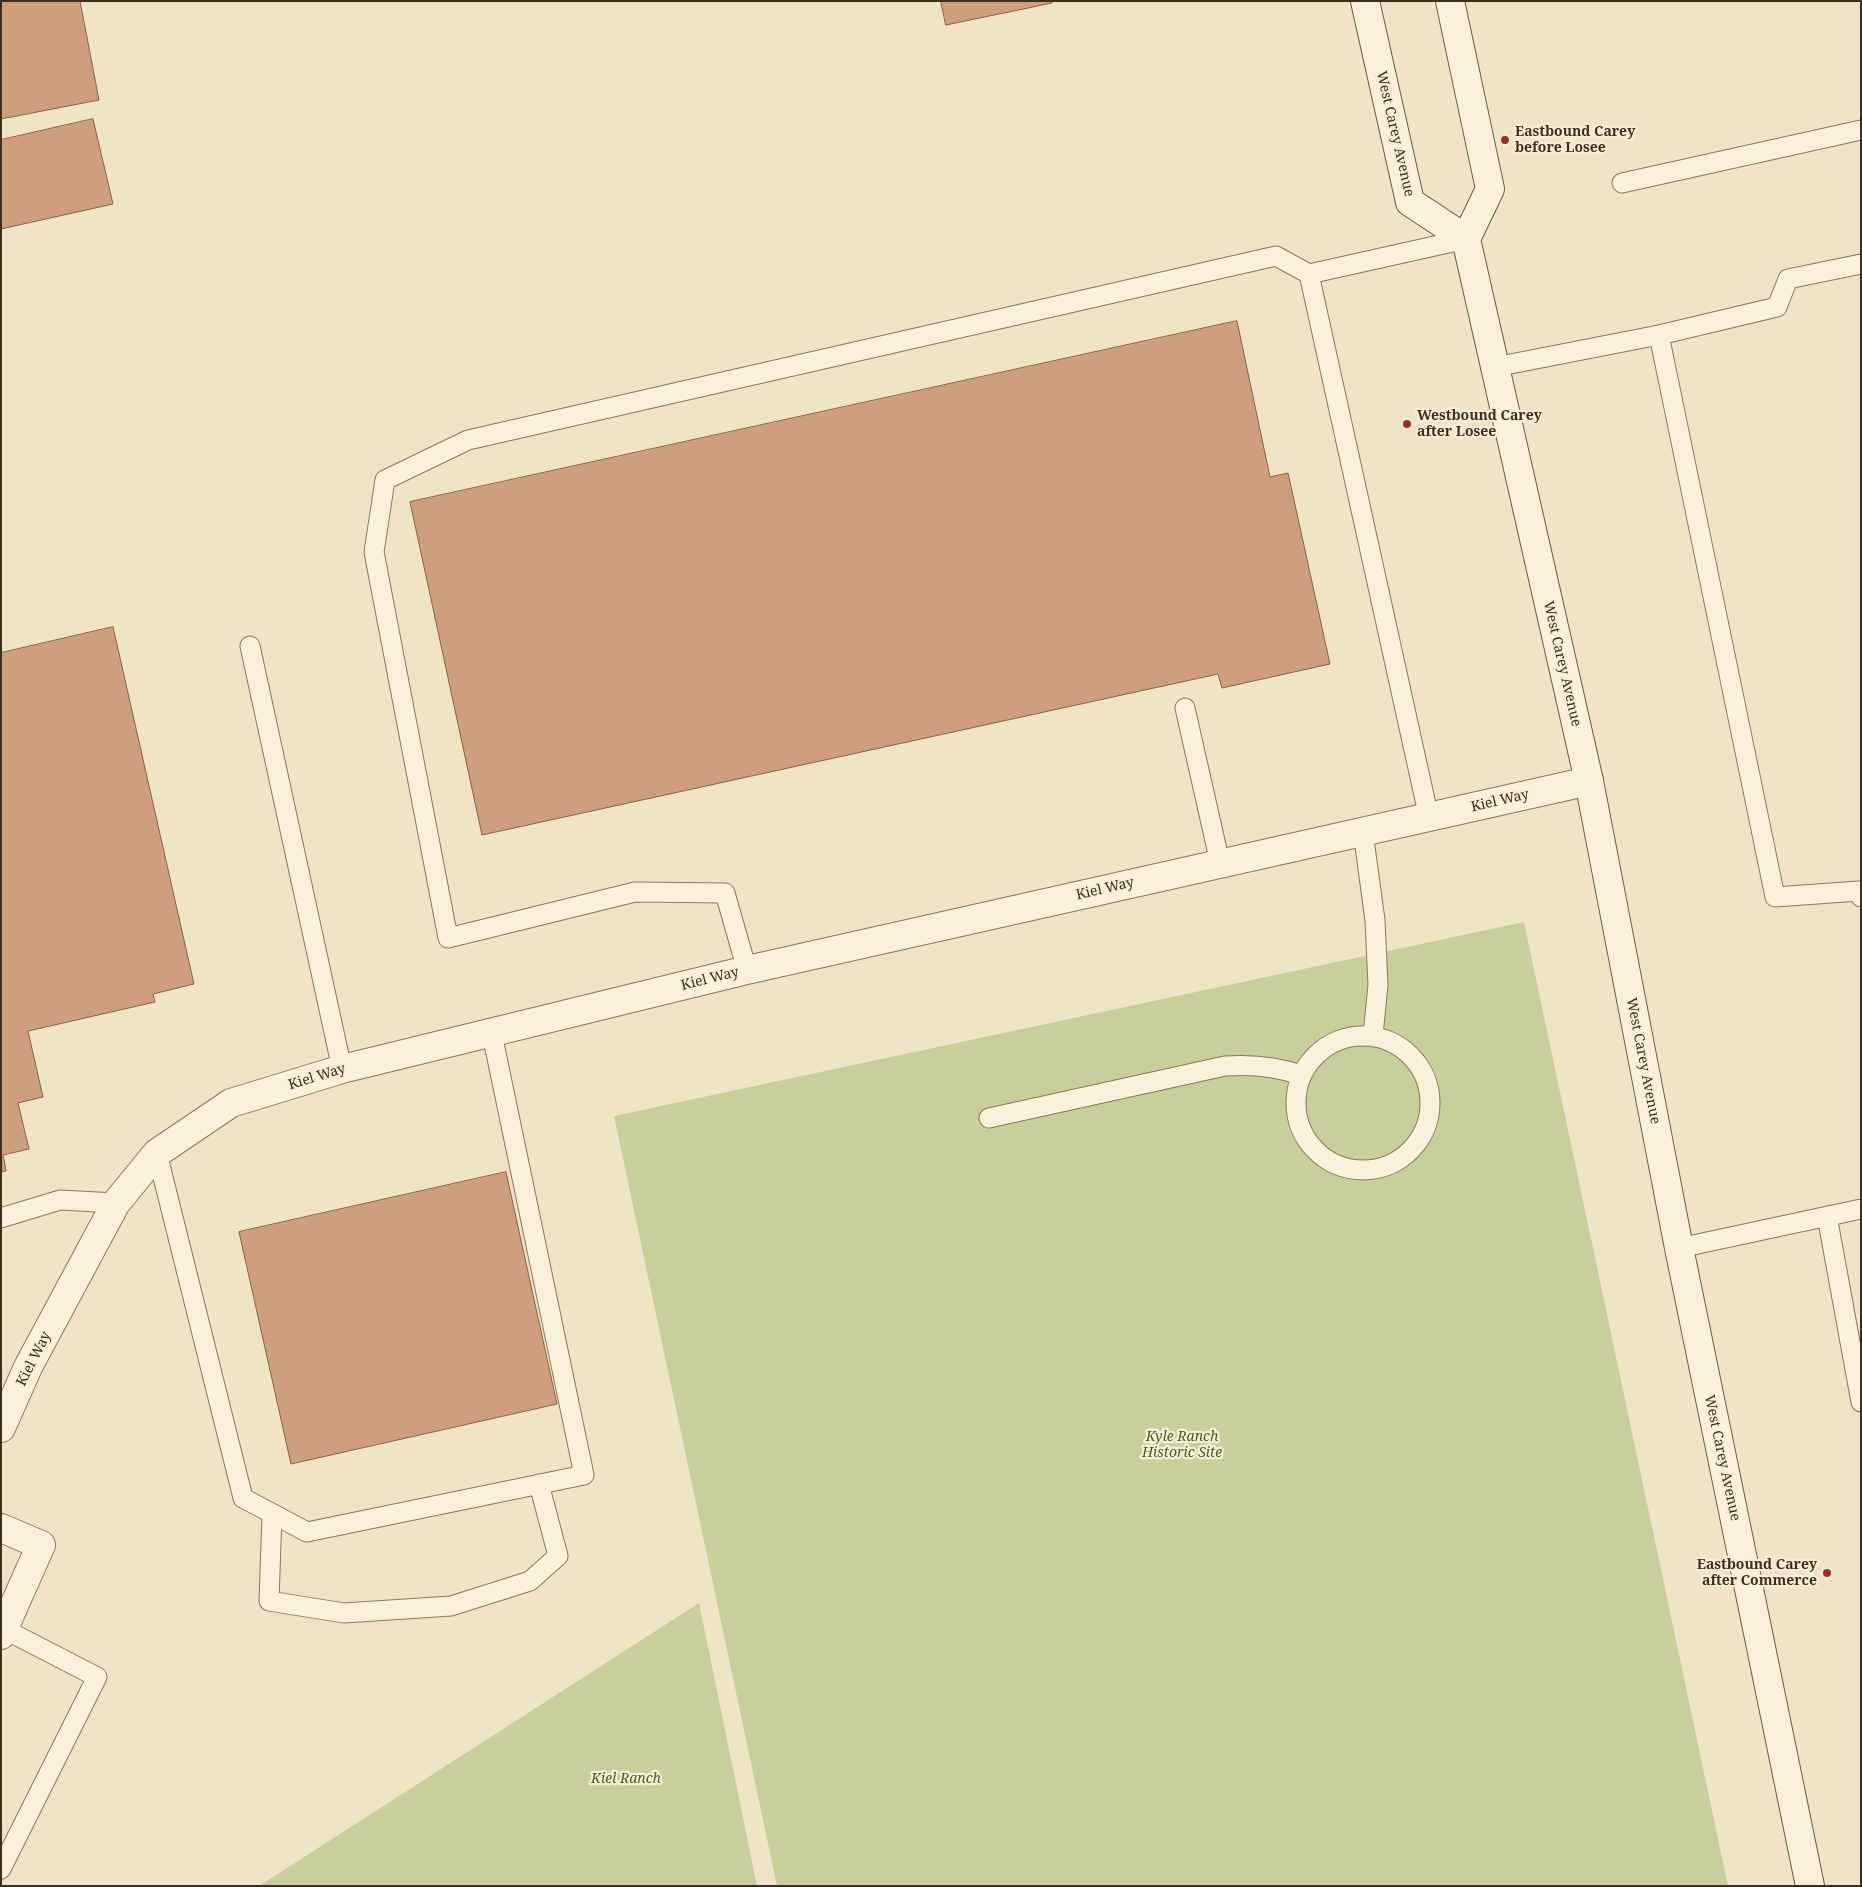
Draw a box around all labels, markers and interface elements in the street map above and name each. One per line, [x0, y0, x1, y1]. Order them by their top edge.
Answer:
street label: West Carey Avenue [1372, 70, 1418, 198]
place label: Eastbound Carey before Losee [1515, 124, 1635, 156]
marker: Eastbound Carey before Losee [1499, 134, 1511, 146]
place label: Westbound Carey after Losee [1417, 408, 1542, 441]
marker: Westbound Carey after Losee [1401, 418, 1413, 430]
street label: West Carey Avenue [1539, 600, 1585, 728]
street label: Kiel Way [1469, 786, 1531, 816]
street label: Kiel Way [1074, 874, 1136, 904]
street label: Kiel Way [679, 964, 741, 994]
street label: West Carey Avenue [1623, 996, 1663, 1126]
street label: Kiel Way [286, 1060, 348, 1094]
street label: Kiel Way [13, 1329, 55, 1389]
street label: West Carey Avenue [1700, 1393, 1744, 1523]
park label: Kyle Ranch Historic Site [1142, 1429, 1222, 1461]
place label: Eastbound Carey after Commerce [1697, 1557, 1817, 1590]
marker: Eastbound Carey after Commerce [1821, 1567, 1833, 1579]
park label: Kiel Ranch [591, 1771, 661, 1787]

